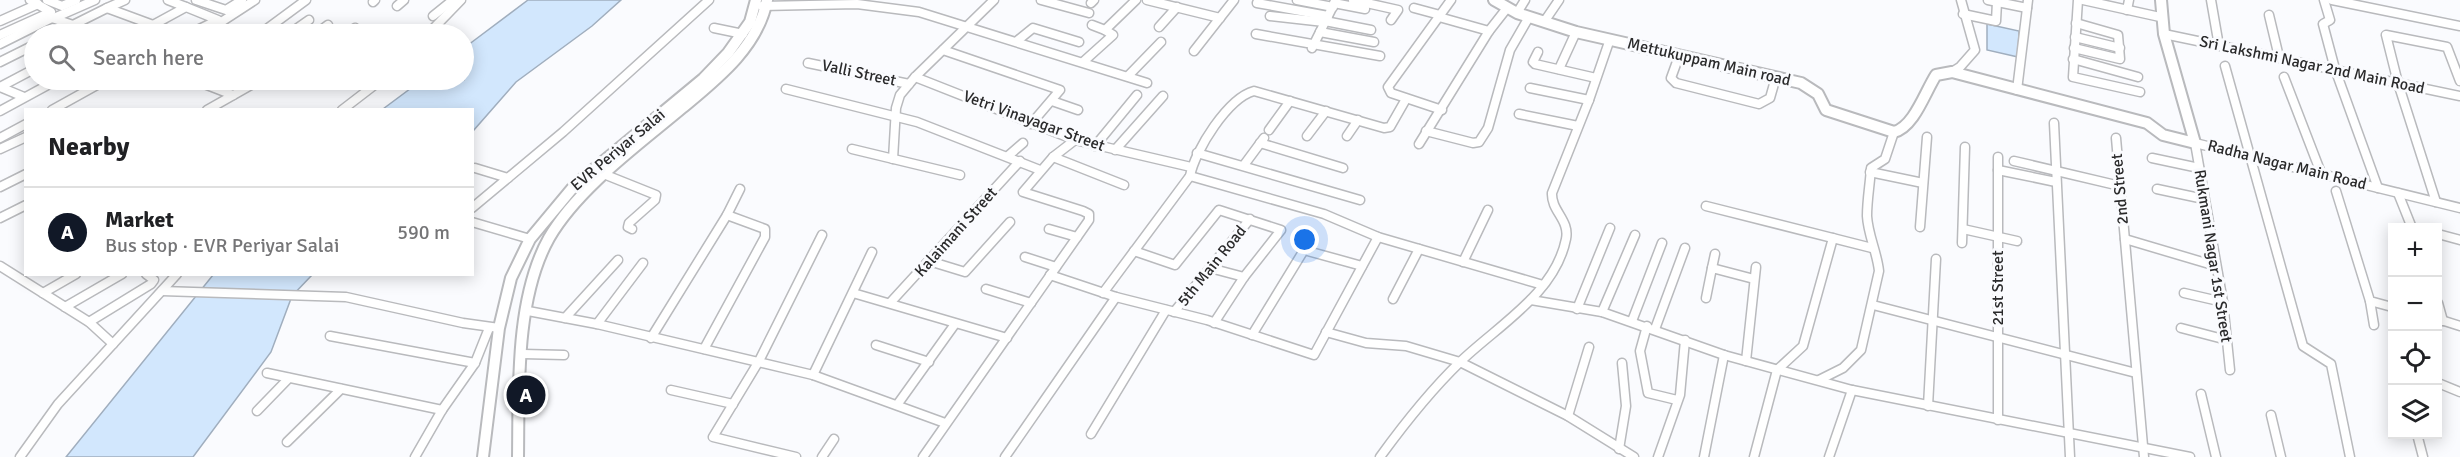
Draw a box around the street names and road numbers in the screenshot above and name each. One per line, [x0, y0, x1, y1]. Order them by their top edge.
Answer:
street label: Sri Lakshmi Nagar 2nd Main Road [2198, 31, 2426, 99]
street label: Mettukuppam Main road [1625, 33, 1793, 91]
street label: Valli Street [820, 55, 898, 91]
street label: Vetri Vinayagar Street [960, 86, 1108, 156]
street label: EVR Periyar Salai [567, 105, 669, 195]
street label: Radha Nagar Main Road [2205, 136, 2369, 194]
street label: 2nd Street [2107, 152, 2133, 225]
street label: Rukmani Nagar 1st Street [2189, 168, 2237, 344]
street label: Kalaimani Street [910, 183, 1002, 281]
street label: 5th Main Road [1173, 221, 1251, 311]
street label: 21st Street [1988, 250, 2008, 326]

